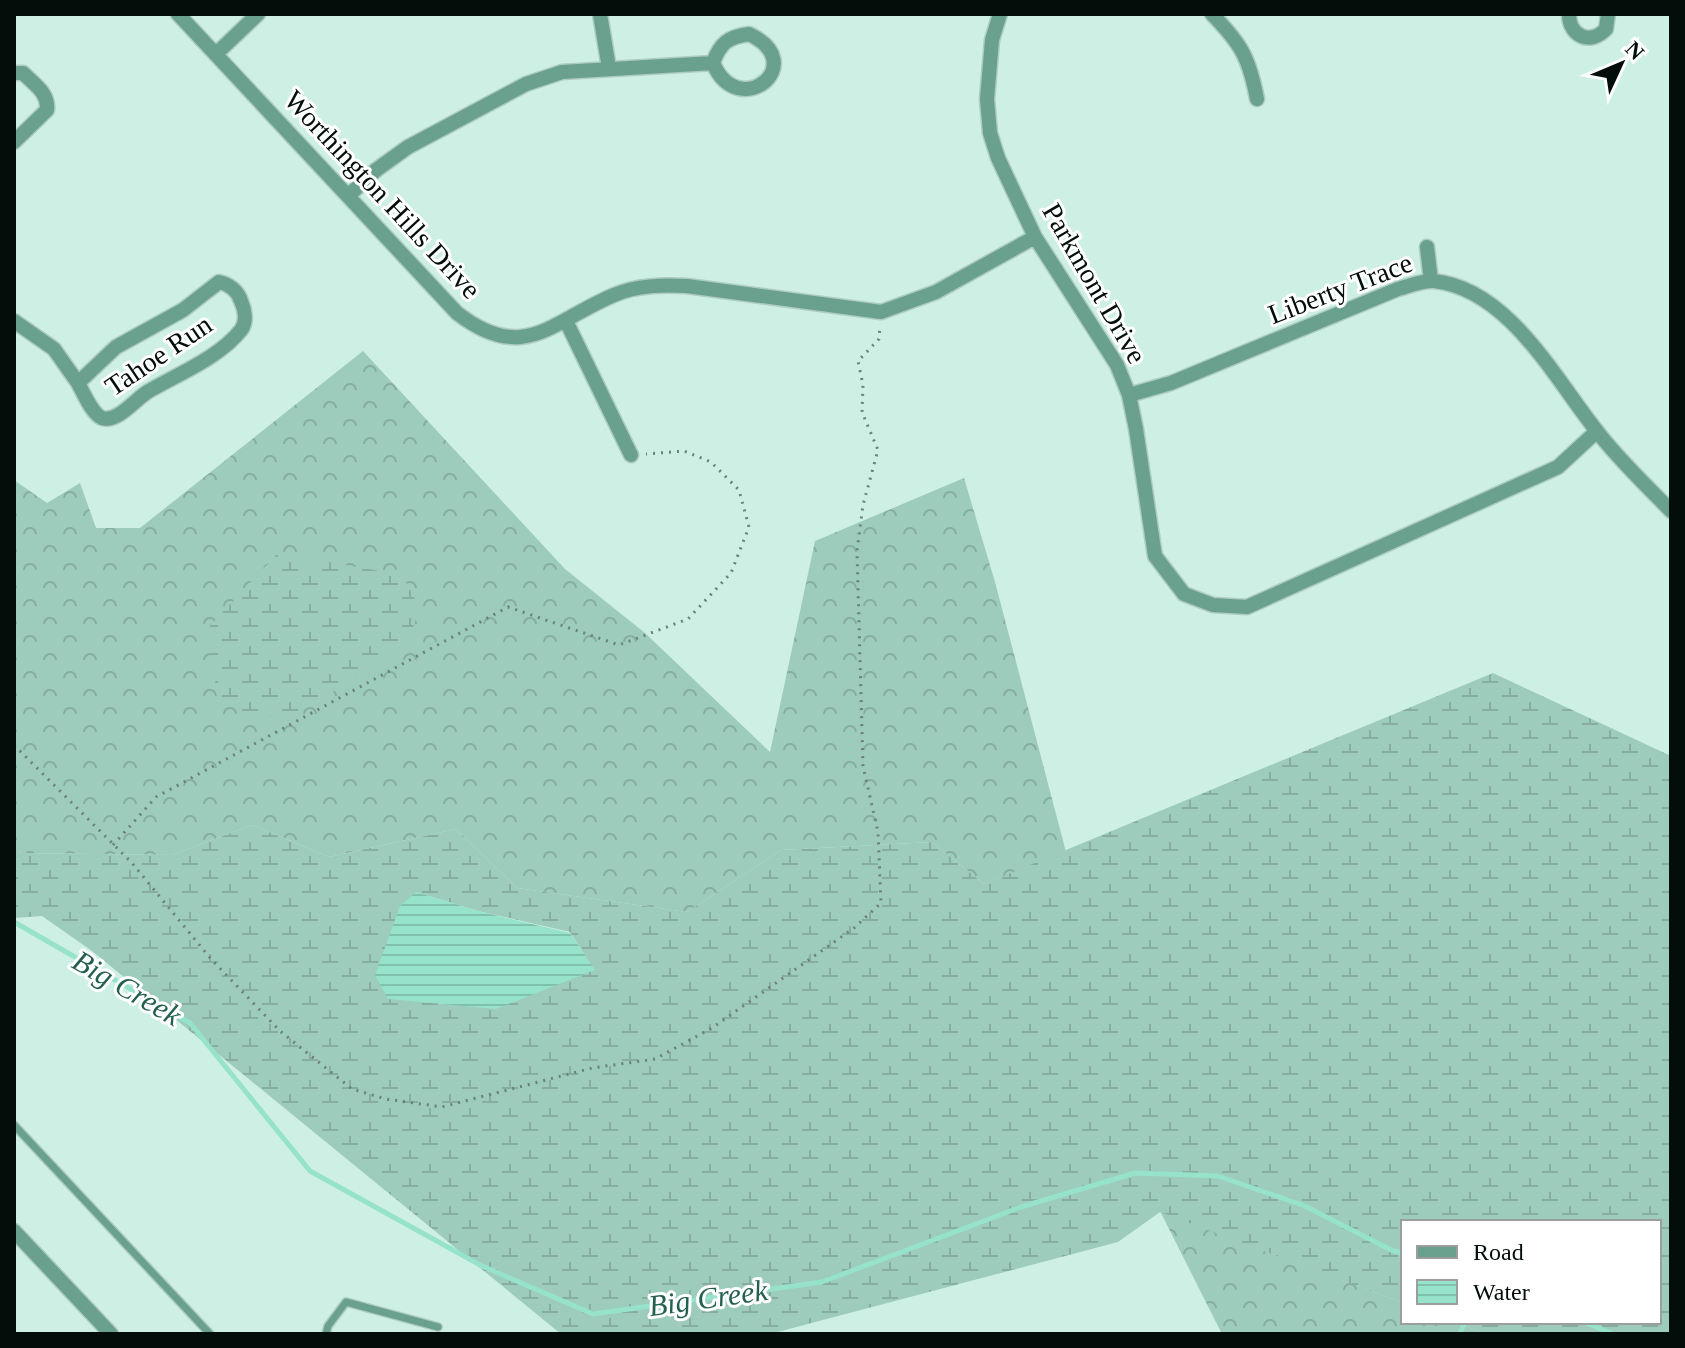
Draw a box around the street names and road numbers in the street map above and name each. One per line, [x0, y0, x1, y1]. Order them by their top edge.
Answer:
street label: Worthington Hills Drive [278, 84, 487, 305]
street label: Parkmont Drive [1036, 198, 1153, 369]
street label: Liberty Trace [1264, 247, 1417, 330]
street label: Tahoe Run [99, 309, 217, 402]

